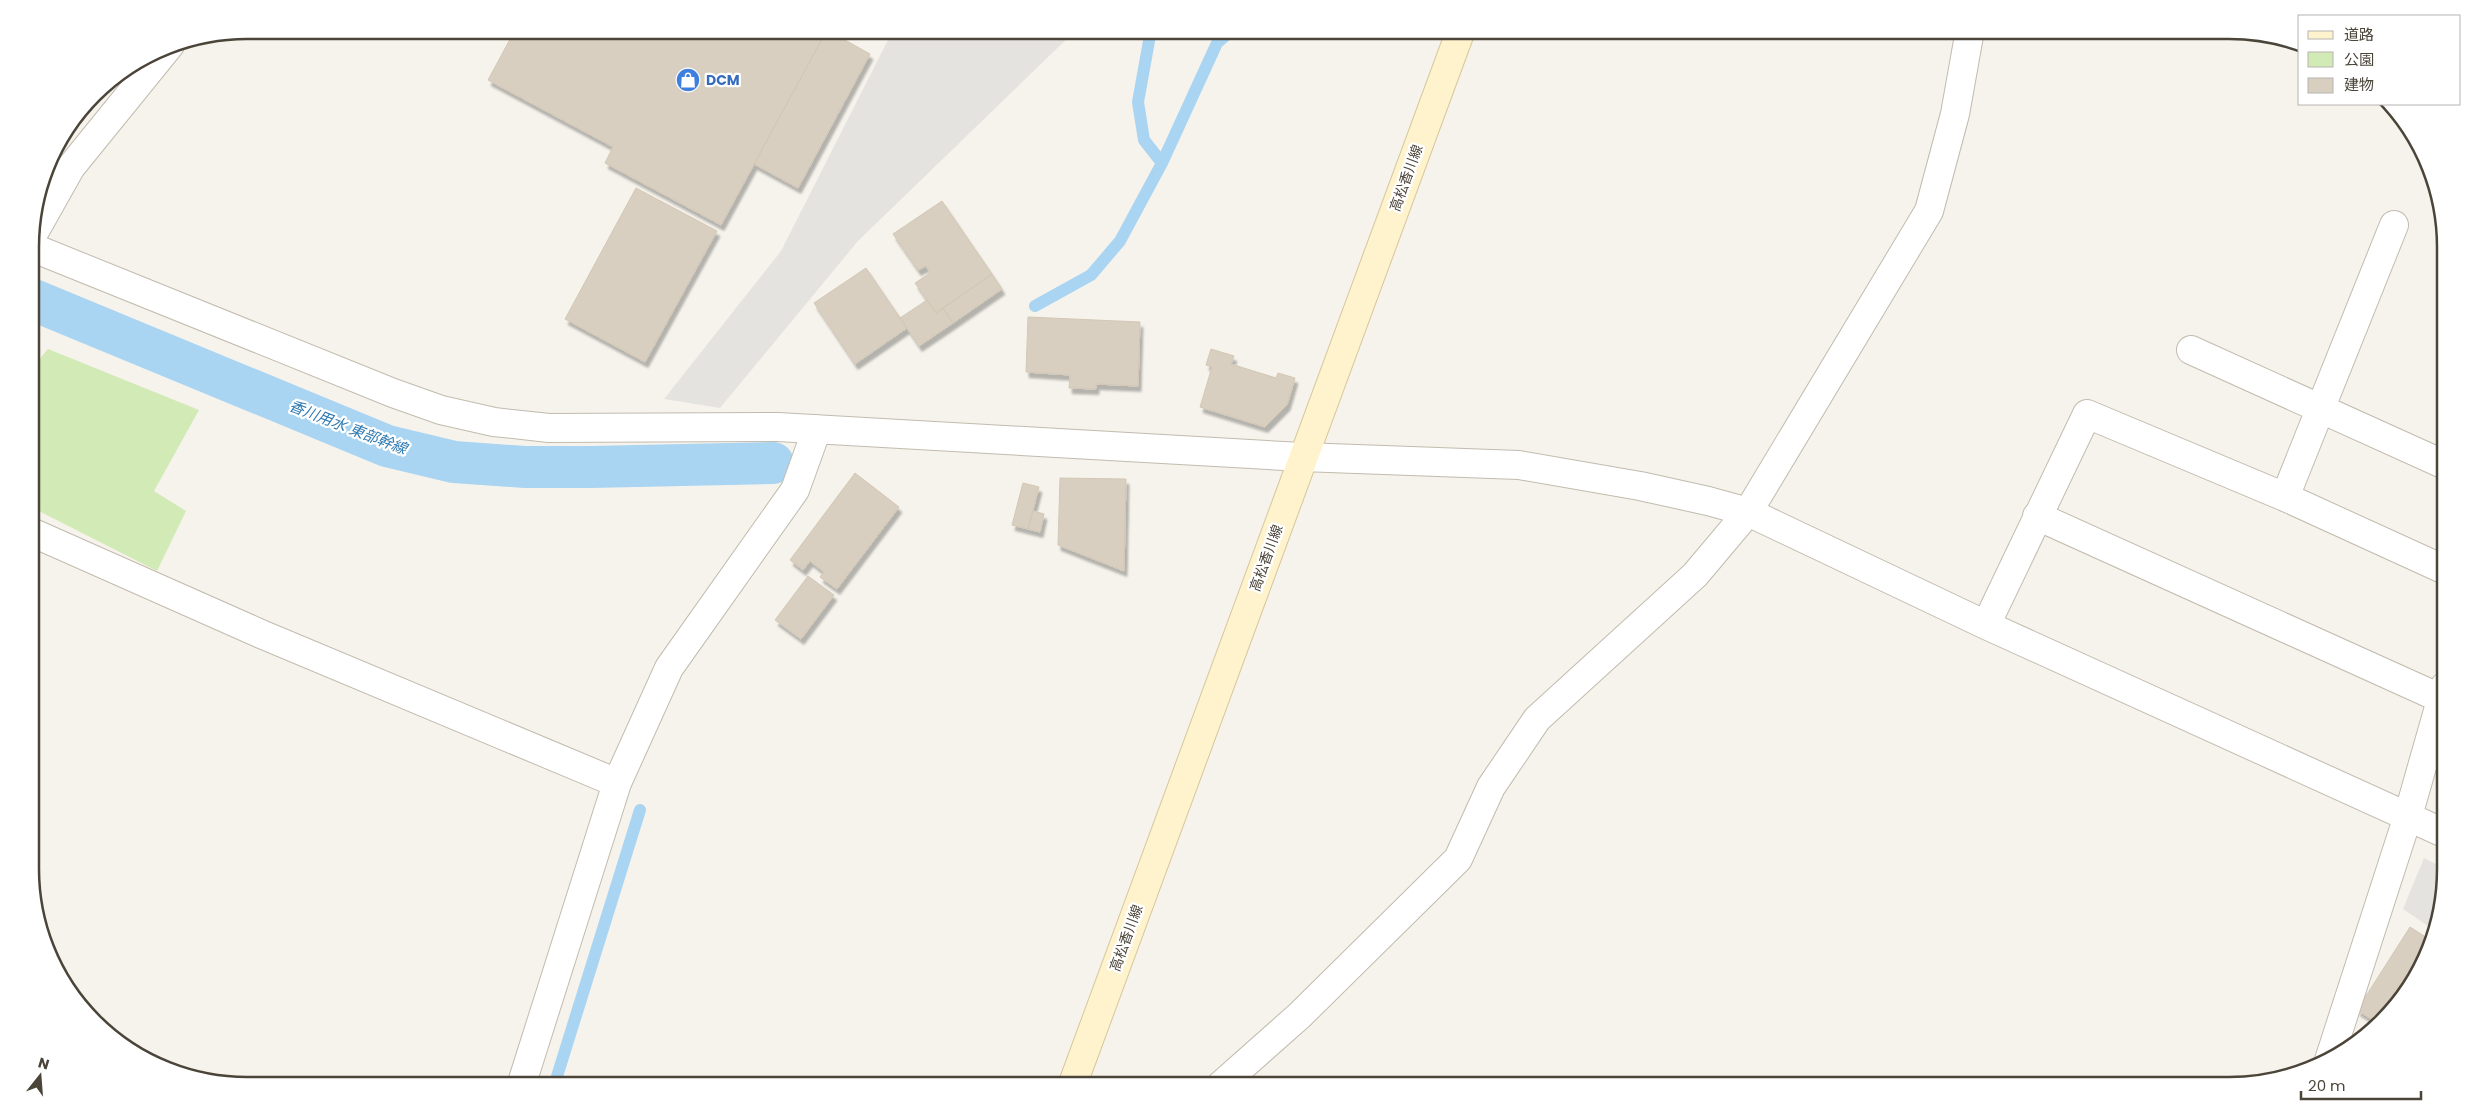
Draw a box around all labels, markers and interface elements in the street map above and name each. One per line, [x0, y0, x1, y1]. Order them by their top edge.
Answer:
legend [2298, 15, 2461, 105]
text: 道路 [2344, 24, 2374, 45]
text: 公園 [2344, 49, 2374, 70]
shop icon: DCM [675, 67, 701, 93]
place label: DCM [706, 70, 740, 90]
text: 建物 [2344, 74, 2374, 95]
street label: 高松香川線 [1385, 142, 1427, 214]
water label: 香川用水 東部幹線 [286, 395, 412, 460]
street label: 高松香川線 [1245, 522, 1287, 594]
street label: 高松香川線 [1105, 902, 1147, 974]
north arrow [15, 1051, 65, 1101]
text: N [36, 1052, 52, 1075]
scale bar [2301, 1068, 2421, 1100]
text: 20 m [2308, 1075, 2346, 1096]

